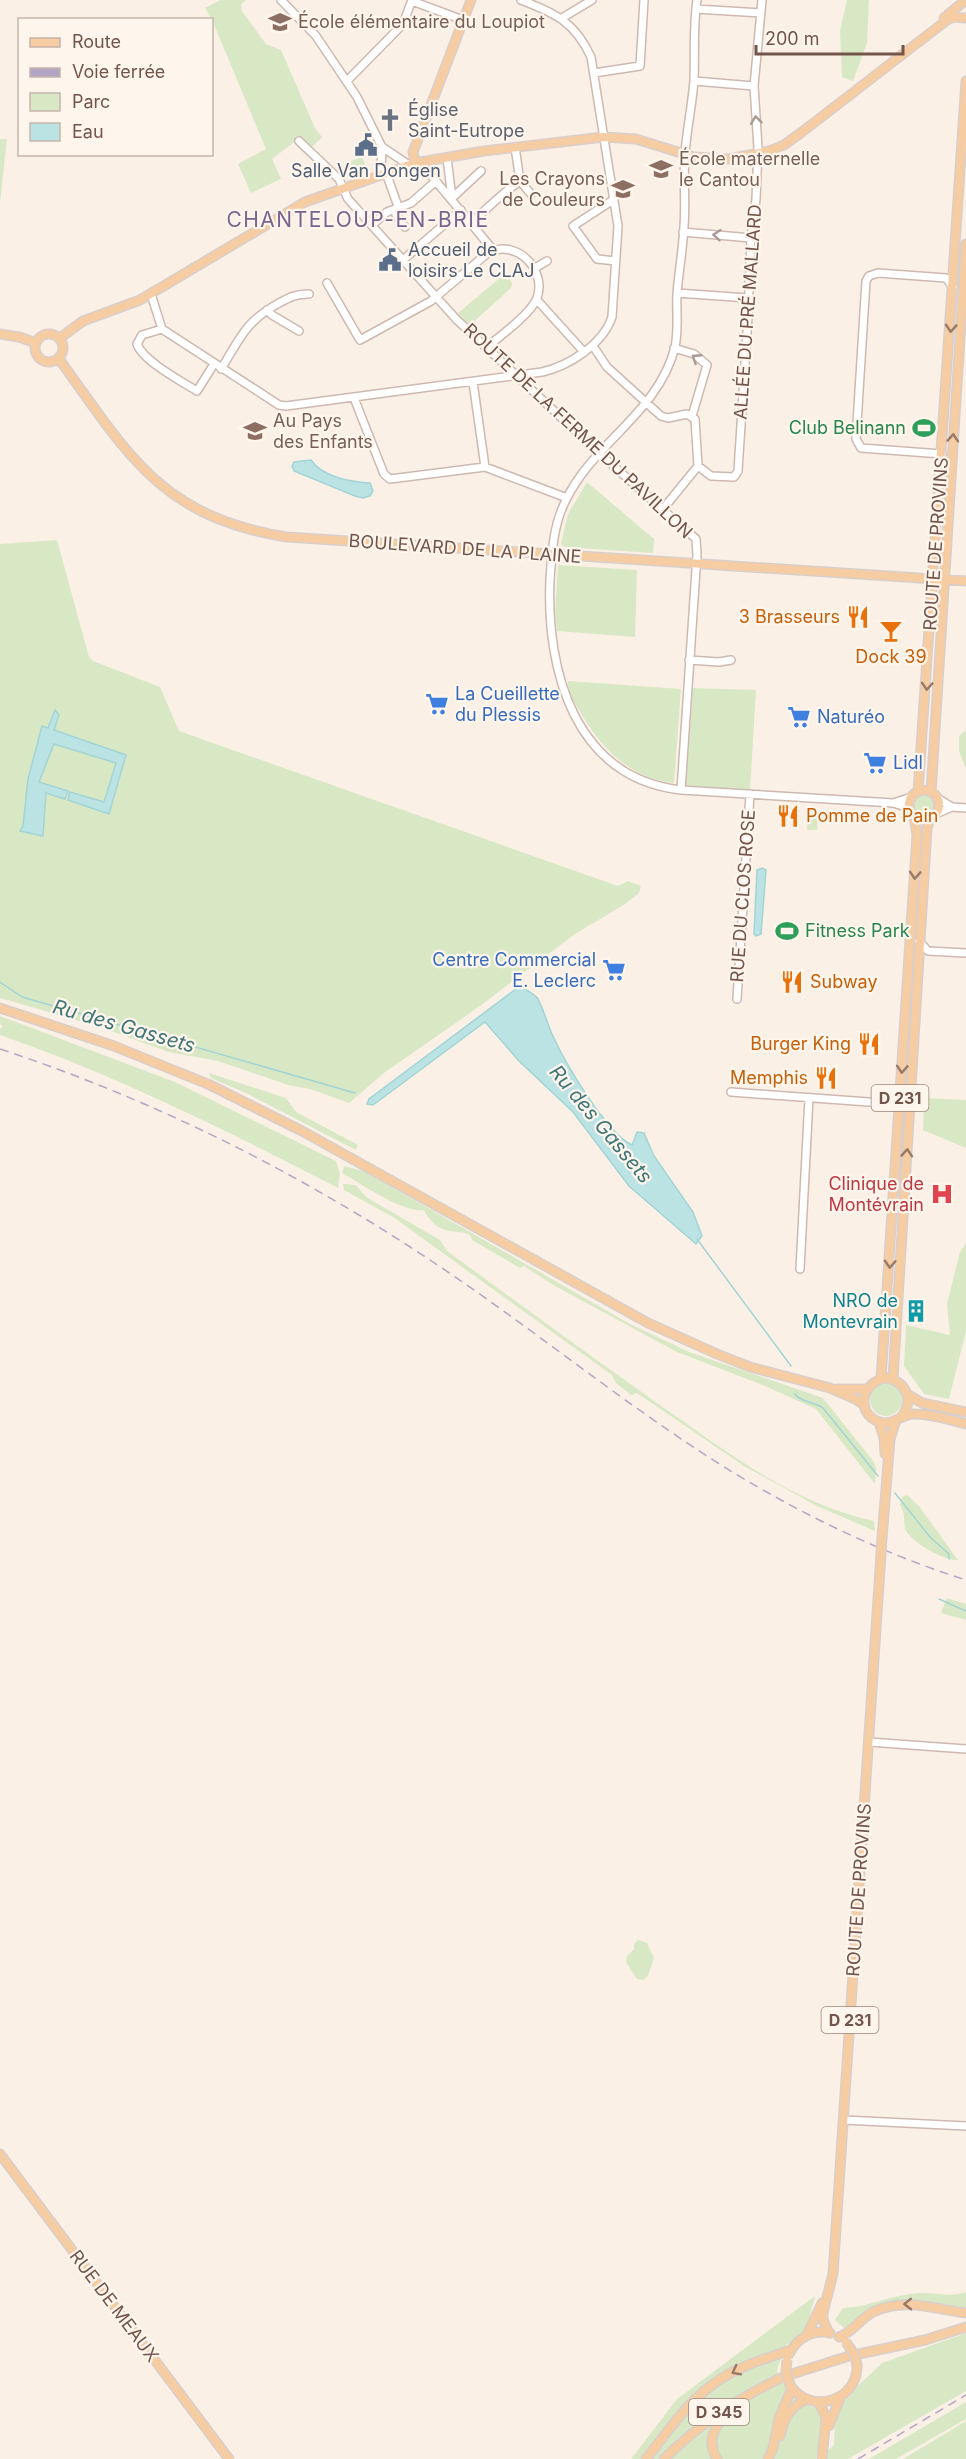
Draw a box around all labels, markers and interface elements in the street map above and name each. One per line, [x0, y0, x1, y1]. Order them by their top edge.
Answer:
school or university icon: École élémentaire du Loupiot [267, 9, 293, 35]
place label: École élémentaire du Loupiot [298, 10, 545, 32]
legend [18, 18, 213, 156]
scale bar [756, 18, 903, 56]
text: 200 m [765, 28, 820, 49]
text: Route [72, 31, 121, 52]
text: Voie ferrée [72, 61, 165, 82]
text: Parc [72, 91, 110, 112]
place label: Église Saint-Eutrope [408, 98, 525, 141]
church icon: Église Saint-Eutrope [377, 107, 403, 133]
one-way arrow [750, 115, 763, 124]
text: Eau [72, 121, 104, 142]
public building icon: Salle Van Dongen [353, 132, 379, 158]
place label: École maternelle le Cantou [679, 147, 820, 190]
school or university icon: École maternelle le Cantou [648, 156, 674, 182]
place label: Salle Van Dongen [291, 160, 441, 181]
place label: Les Crayons de Couleurs [499, 168, 605, 210]
school or university icon: Les Crayons de Couleurs [610, 176, 636, 202]
street label: ALLÉE DU PRÉ MALLARD [728, 203, 766, 420]
district label: CHANTELOUP-EN-BRIE [226, 207, 490, 232]
one-way arrow [713, 229, 722, 242]
place label: Accueil de loisirs Le CLAJ [408, 239, 534, 281]
public building icon: Accueil de loisirs Le CLAJ [377, 247, 403, 273]
street label: ROUTE DE LA FERME DU PAVILLON [460, 319, 697, 542]
one-way arrow [944, 323, 957, 332]
one-way arrow [692, 354, 703, 365]
place label: Au Pays des Enfants [273, 410, 373, 452]
sports icon: Club Belinann [911, 415, 937, 441]
place label: Club Belinann [789, 417, 906, 438]
school or university icon: Au Pays des Enfants [242, 418, 268, 444]
one-way arrow [946, 434, 959, 443]
street label: ROUTE DE PROVINS [919, 457, 952, 631]
street label: BOULEVARD DE LA PLAINE [348, 530, 582, 567]
restaurant icon: 3 Brasseurs [845, 604, 871, 630]
place label: 3 Brasseurs [739, 606, 840, 627]
bar icon: Dock 39 [878, 618, 904, 644]
place label: Dock 39 [855, 646, 927, 667]
one-way arrow [920, 682, 933, 691]
place label: La Cueillette du Plessis [455, 683, 560, 725]
supermarket icon: La Cueillette du Plessis [424, 691, 450, 717]
supermarket icon: Naturéo [786, 704, 812, 730]
place label: Naturéo [817, 706, 885, 727]
supermarket icon: Lidl [862, 750, 888, 776]
place label: Lidl [893, 752, 923, 773]
restaurant icon: Pomme de Pain [775, 803, 801, 829]
place label: Pomme de Pain [806, 805, 938, 826]
street label: RUE DU CLOS ROSE [726, 809, 759, 983]
one-way arrow [908, 870, 921, 879]
sports icon: Fitness Park [774, 918, 800, 944]
place label: Fitness Park [805, 920, 910, 941]
place label: Centre Commercial E. Leclerc [432, 949, 596, 991]
supermarket icon: Centre Commercial E. Leclerc [601, 957, 627, 983]
restaurant icon: Subway [779, 969, 805, 995]
place label: Subway [810, 971, 878, 992]
water label: Ru des Gassets [50, 994, 198, 1058]
restaurant icon: Burger King [856, 1031, 882, 1057]
place label: Burger King [750, 1033, 851, 1054]
water label: Ru des Gassets [545, 1060, 657, 1188]
restaurant icon: Memphis [813, 1065, 839, 1091]
one-way arrow [896, 1065, 909, 1074]
place label: Memphis [730, 1067, 808, 1088]
road number: D 231 [872, 1085, 928, 1111]
one-way arrow [900, 1149, 913, 1158]
place label: Clinique de Montévrain [828, 1173, 924, 1215]
hospital icon: Clinique de Montévrain [929, 1181, 955, 1207]
one-way arrow [883, 1260, 896, 1269]
place label: NRO de Montevrain [802, 1290, 898, 1332]
building icon: NRO de Montevrain [903, 1298, 929, 1324]
street label: ROUTE DE PROVINS [842, 1803, 875, 1977]
road number: D 231 [822, 2007, 878, 2033]
street label: RUE DE MEAUX [66, 2246, 163, 2366]
one-way arrow [904, 2298, 913, 2311]
one-way arrow [731, 2363, 742, 2375]
road number: D 345 [689, 2399, 749, 2425]

